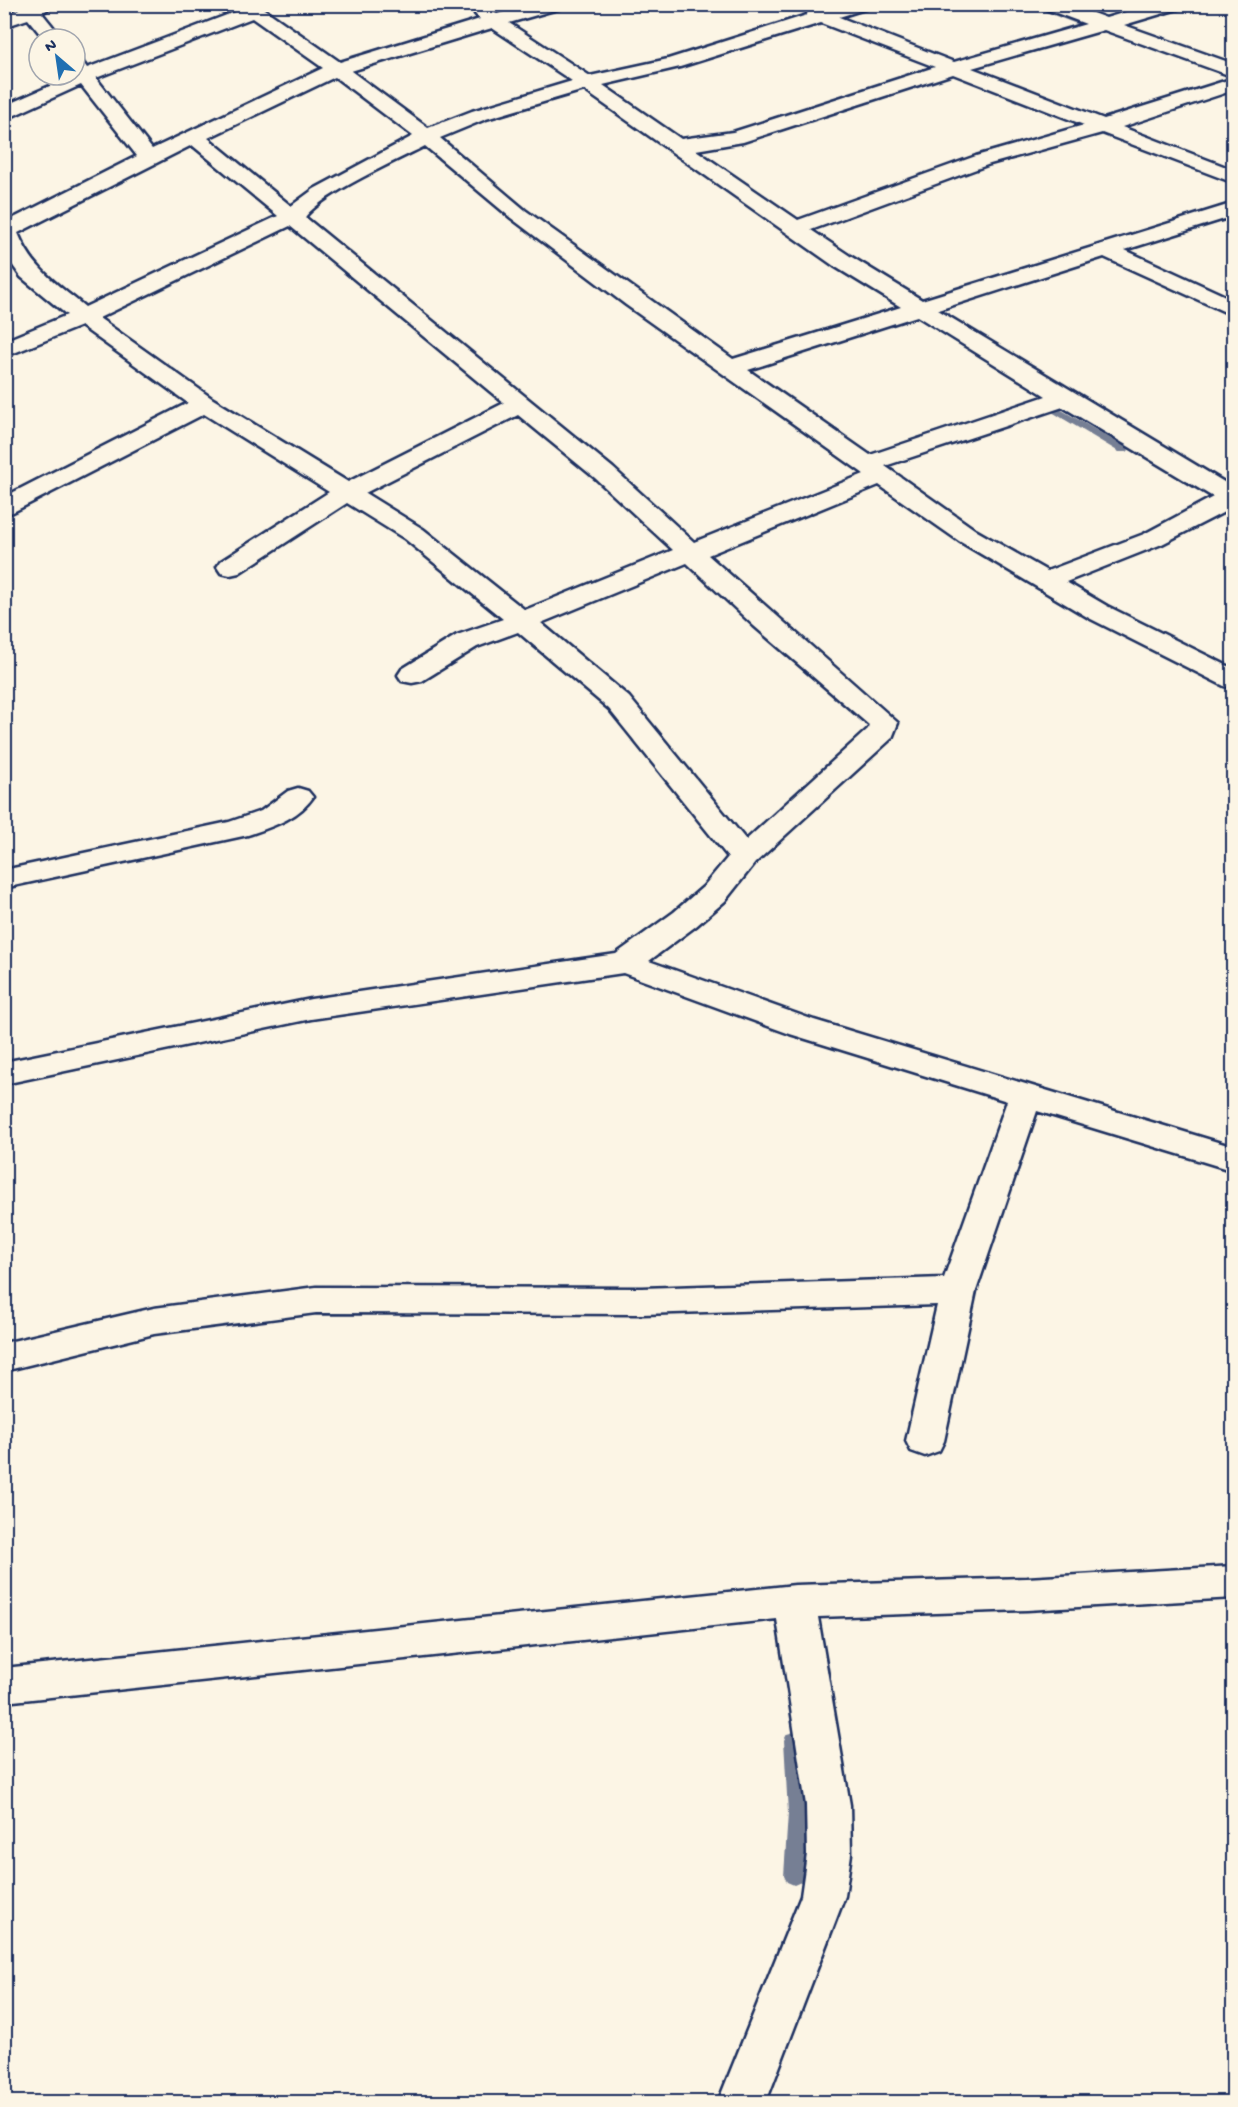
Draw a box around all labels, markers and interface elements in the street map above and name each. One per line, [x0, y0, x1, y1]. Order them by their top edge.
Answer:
north arrow [27, 27, 87, 87]
text: N [42, 36, 61, 58]

